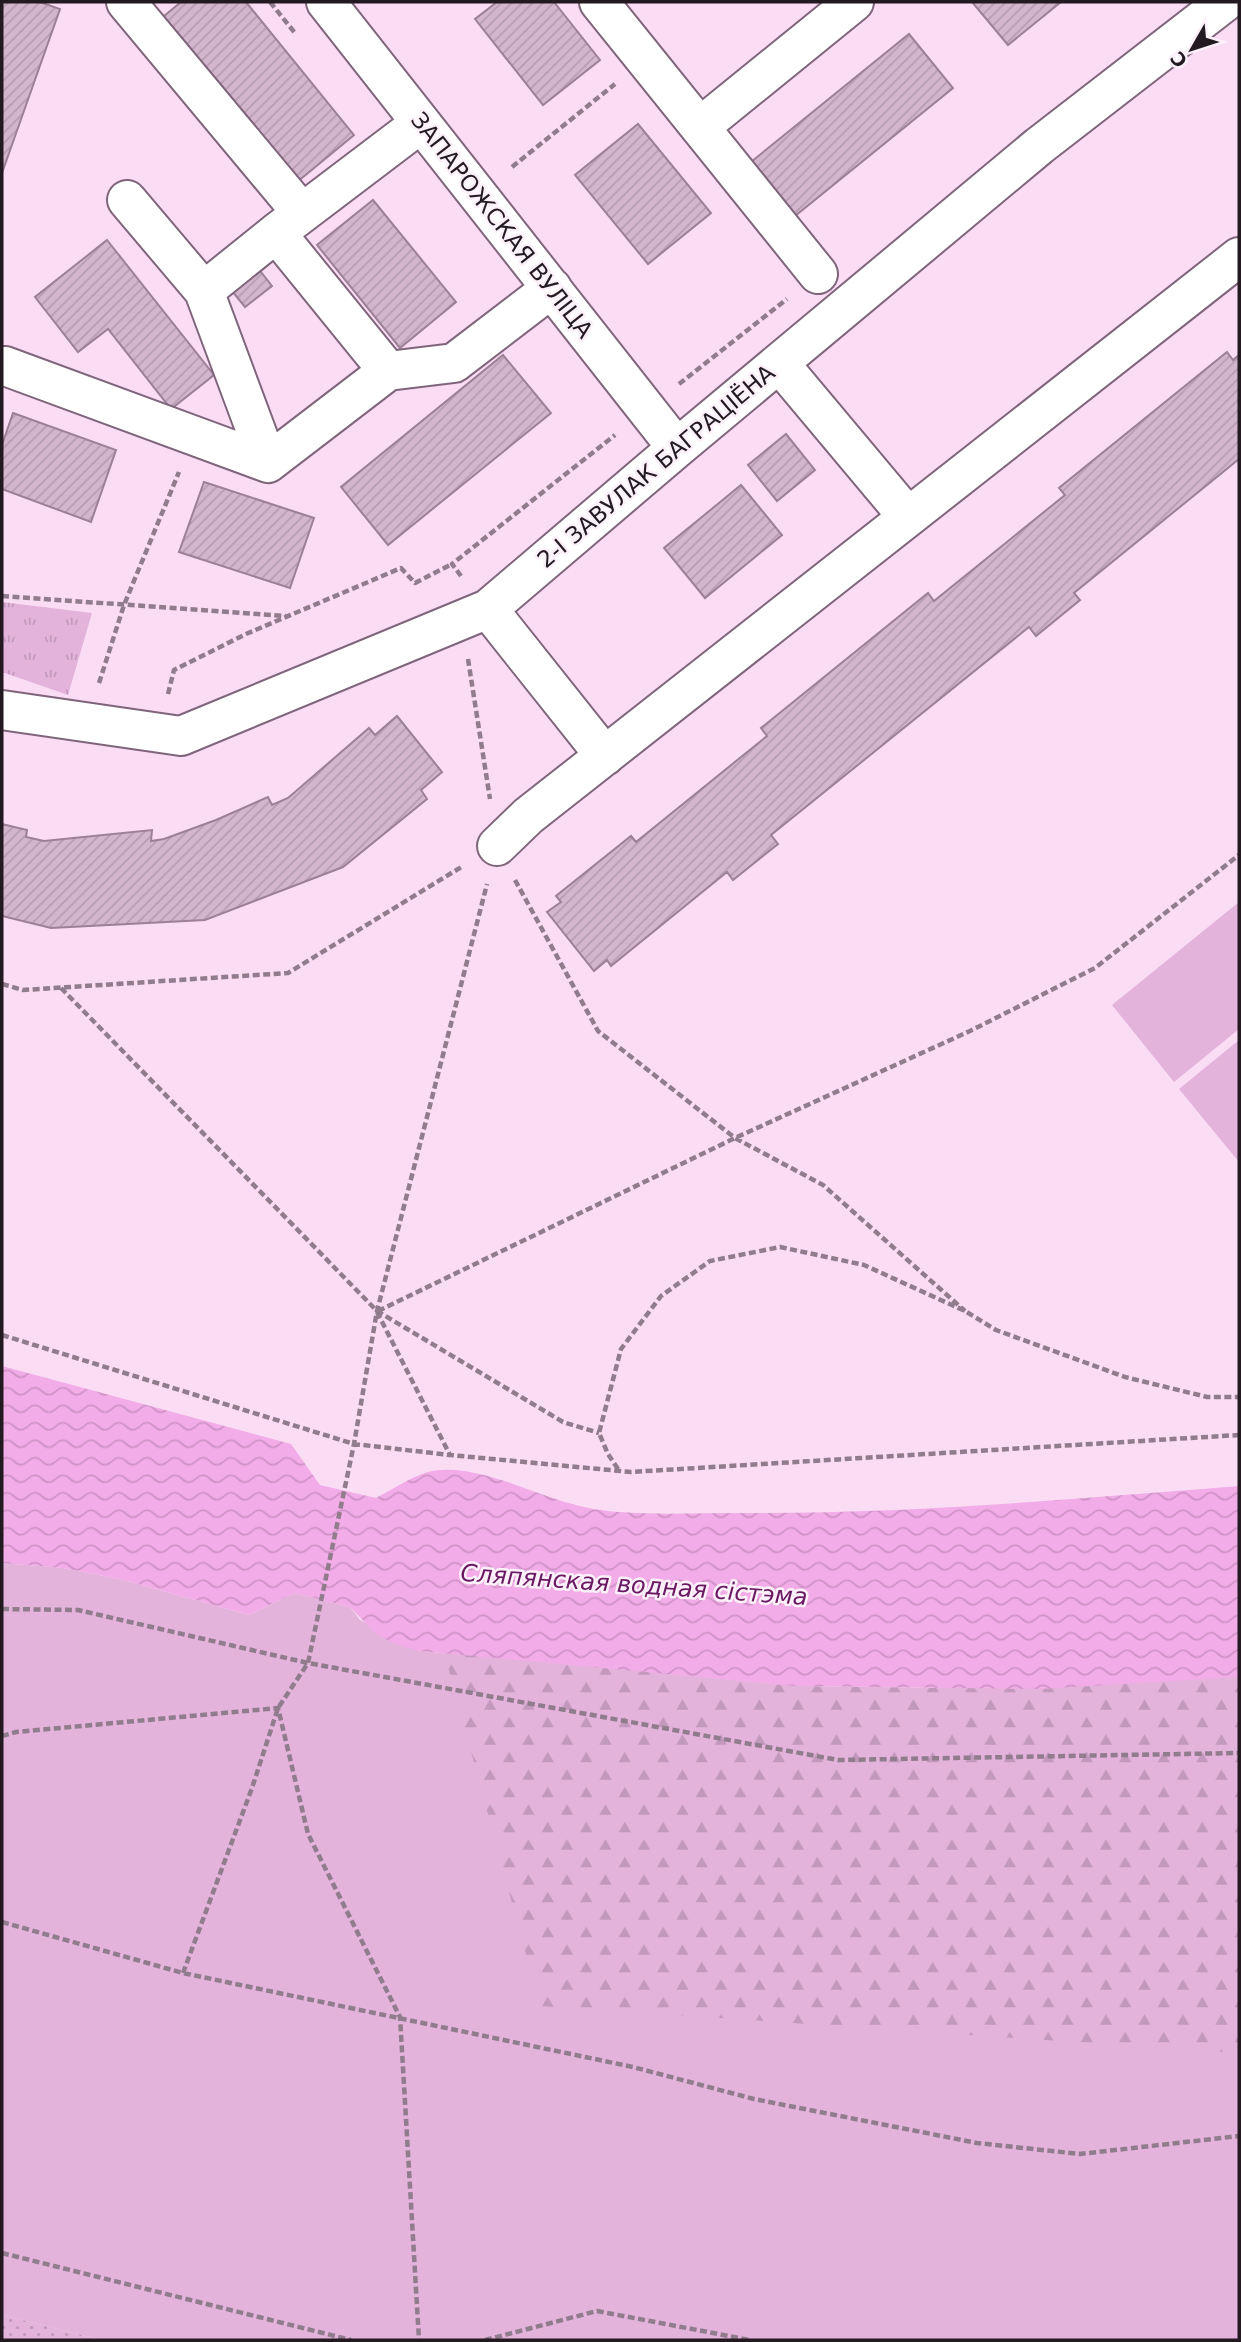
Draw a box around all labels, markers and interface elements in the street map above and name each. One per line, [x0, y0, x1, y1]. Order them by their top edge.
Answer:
north arrow [1157, 14, 1227, 84]
text: С [1166, 47, 1192, 72]
street label: ЗАПАРОЖСКАЯ ВУЛІЦА [406, 107, 598, 343]
street label: 2-І ЗАВУЛАК БАГРАЦІЁНА [532, 358, 780, 573]
water label: Сляпянская водная сістэма [460, 1559, 808, 1611]

